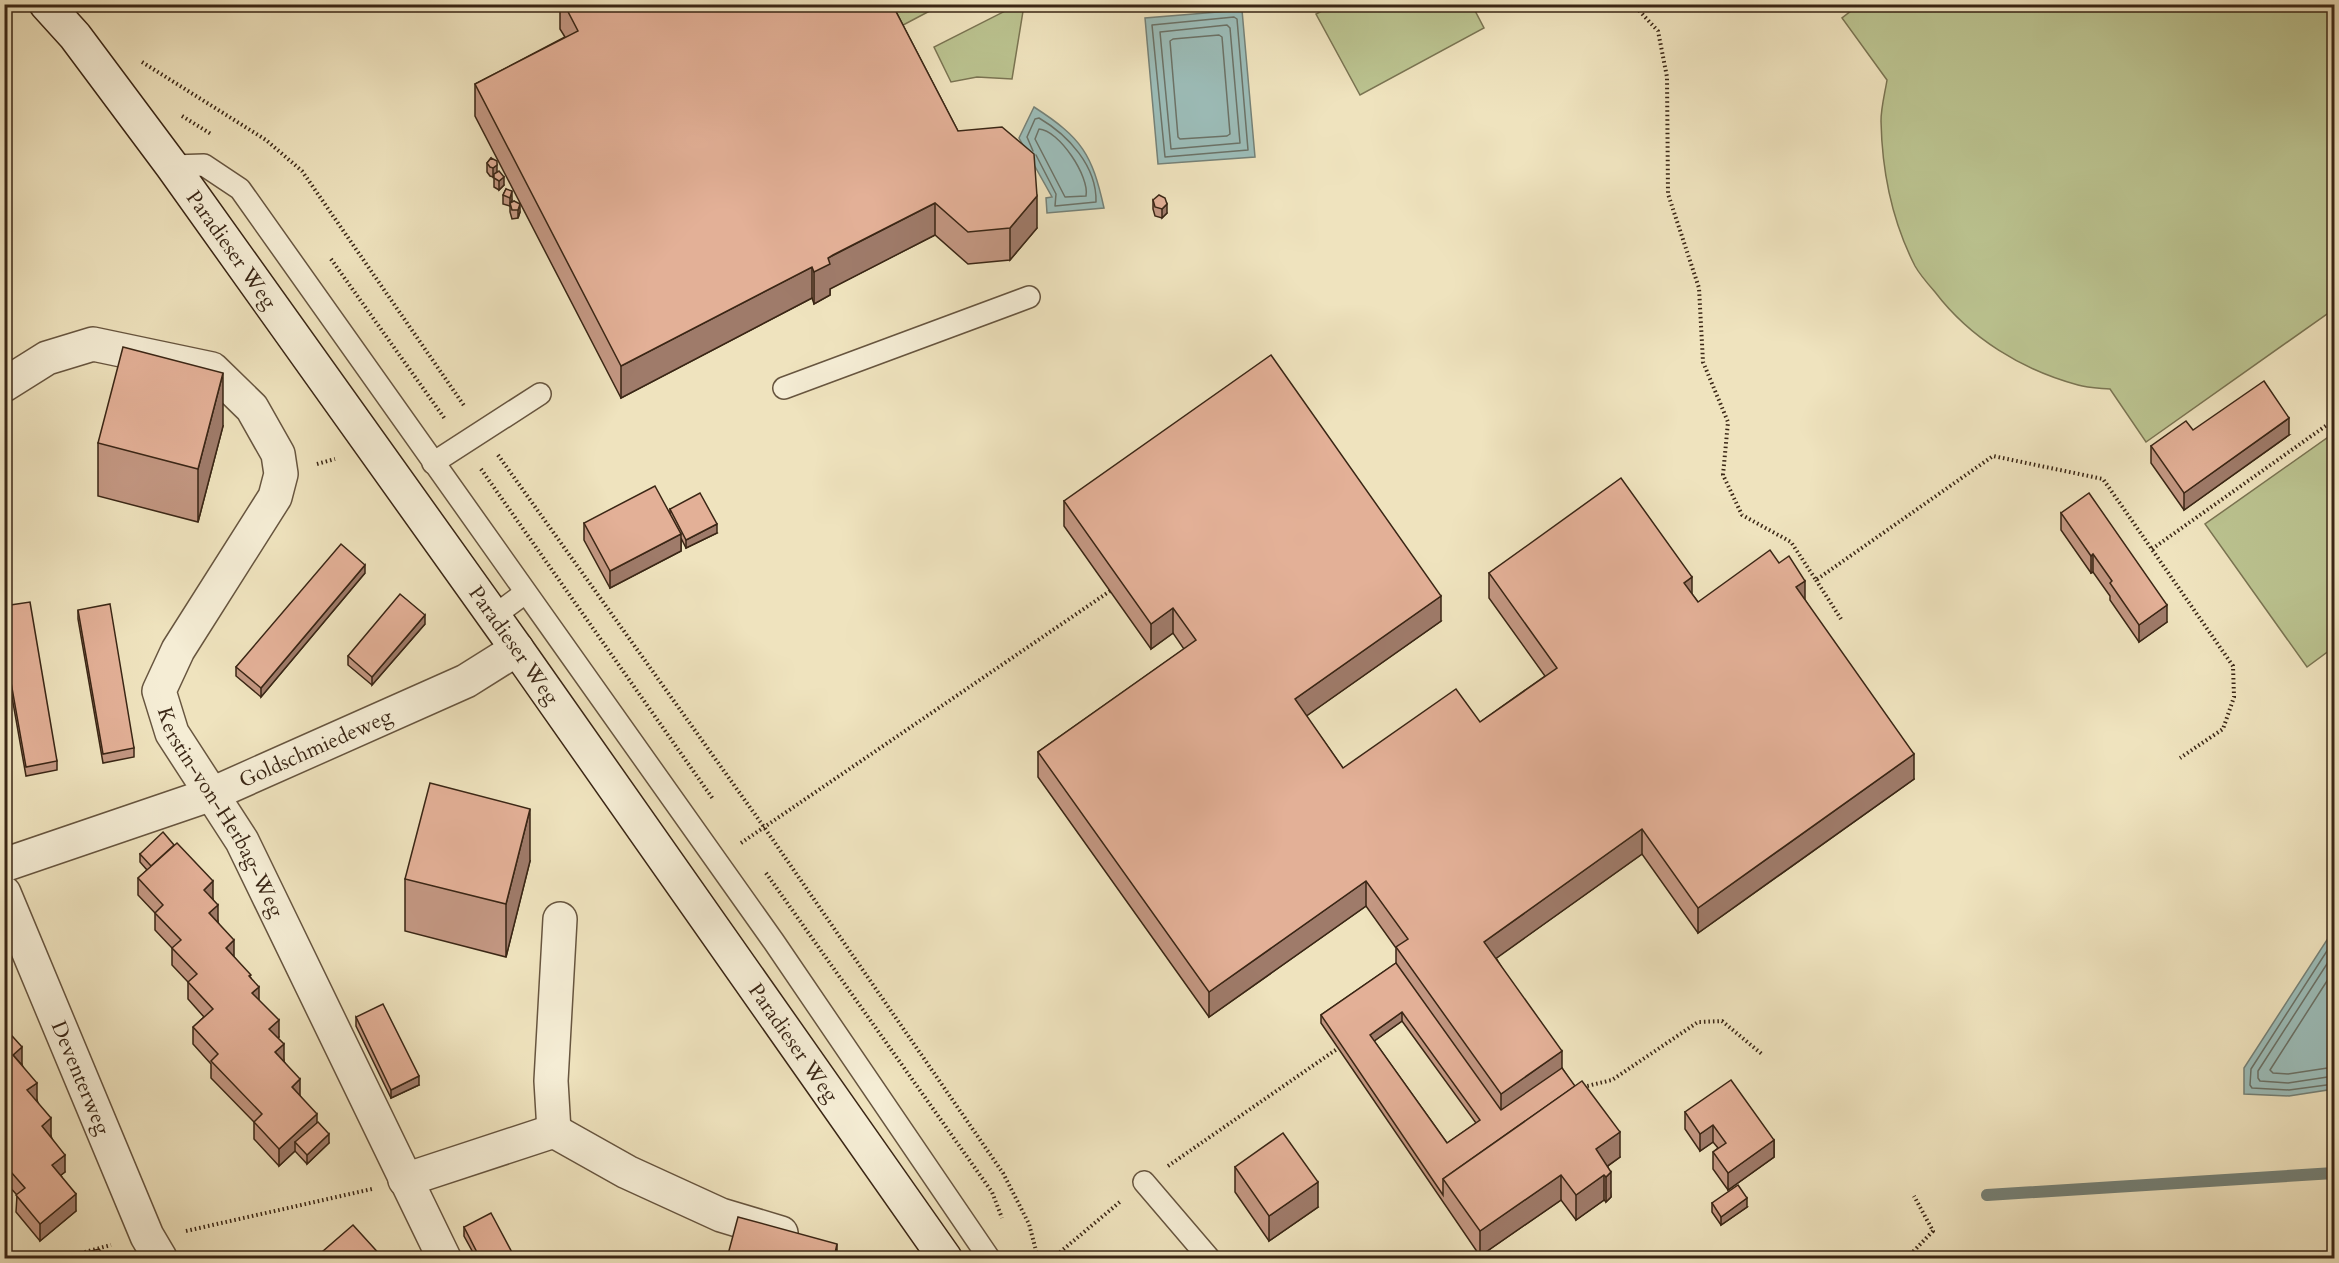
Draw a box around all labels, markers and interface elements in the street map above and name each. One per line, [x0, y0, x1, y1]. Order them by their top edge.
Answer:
street label: Paradieser Weg [179, 185, 284, 315]
street label: Paradieser Weg [461, 580, 566, 711]
street label: Goldschmiedeweg [234, 702, 397, 795]
street label: Kerstin-von-Herbag-Weg [150, 704, 291, 922]
street label: Paradieser Weg [741, 978, 845, 1108]
street label: Deventerweg [44, 1016, 117, 1139]

